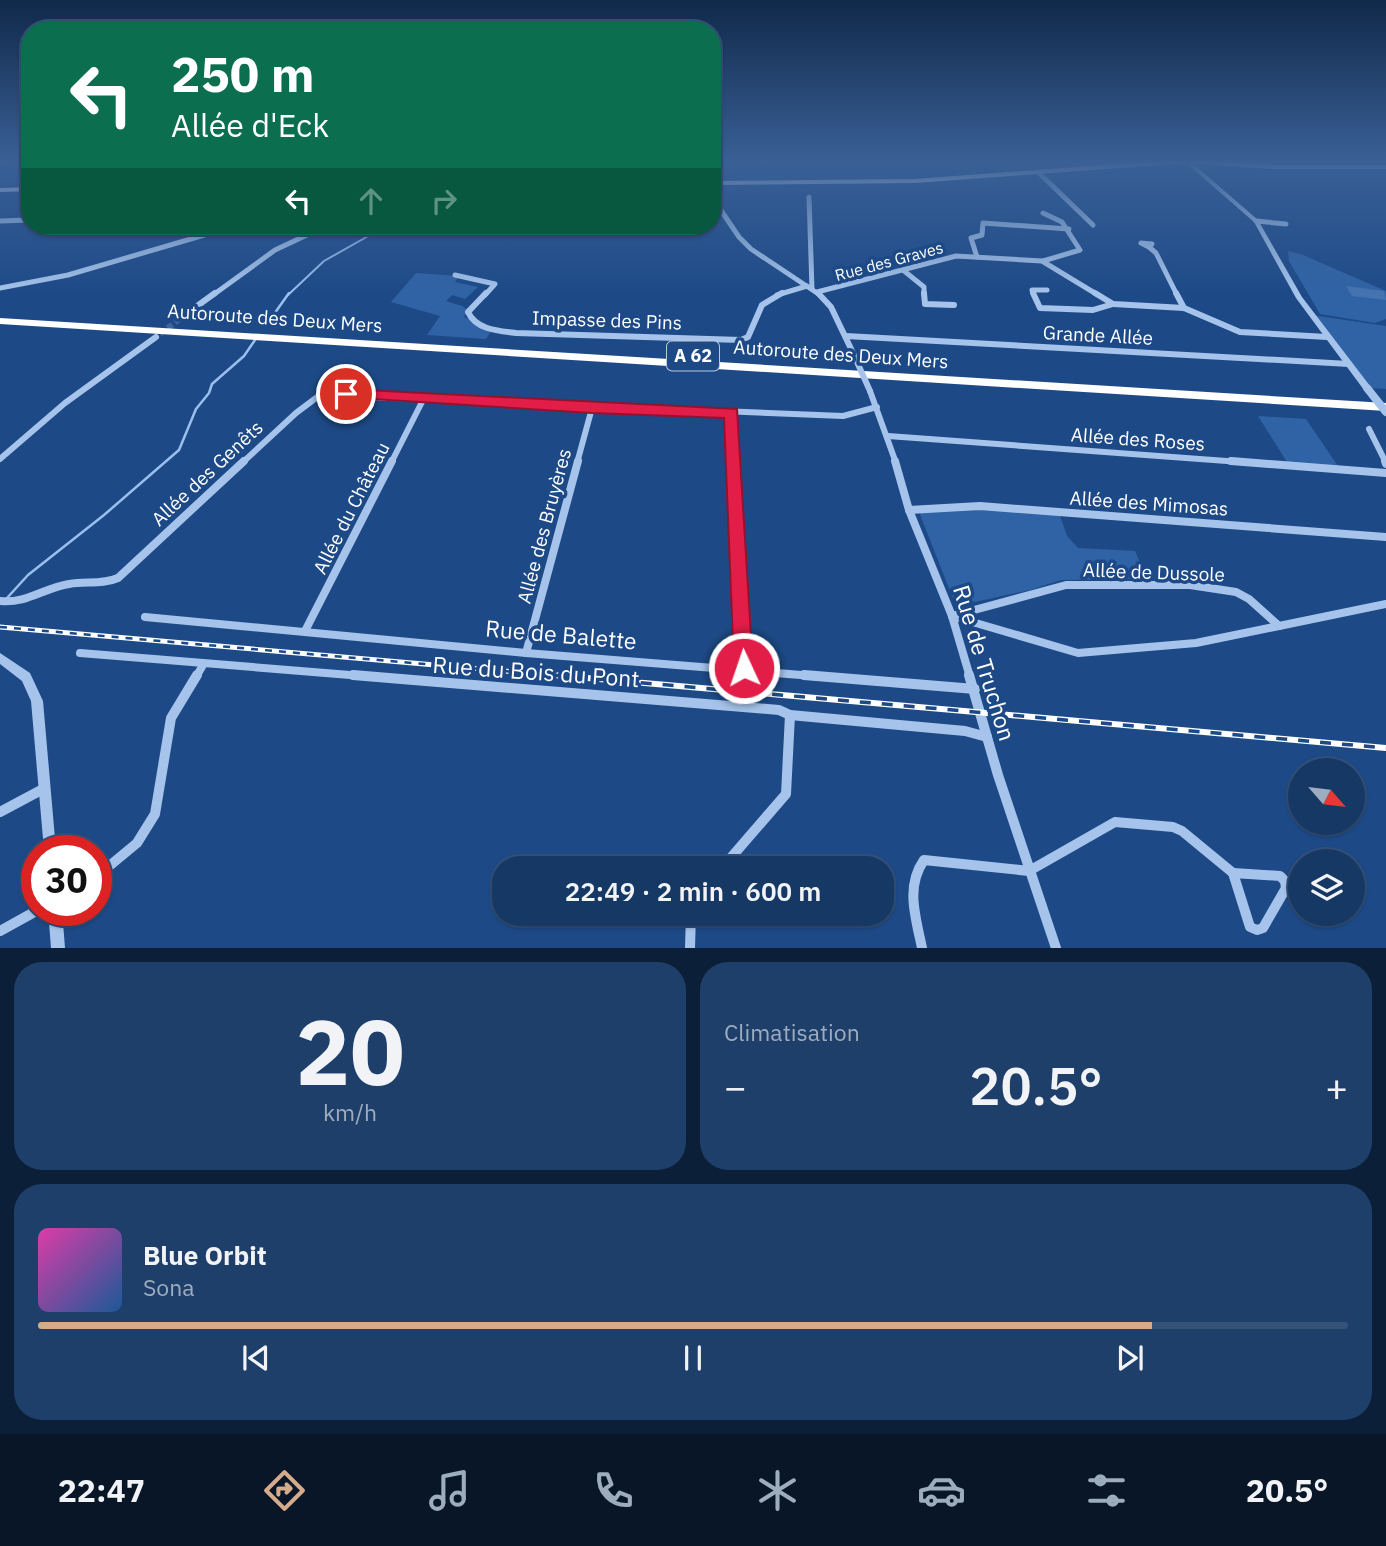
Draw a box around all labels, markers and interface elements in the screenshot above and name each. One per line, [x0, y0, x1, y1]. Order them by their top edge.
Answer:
text: 250 m [171, 42, 315, 105]
icon: left [56, 49, 147, 140]
text: Allée d'Eck [171, 104, 329, 146]
icon: left [279, 182, 317, 220]
icon: ahead [352, 182, 390, 220]
icon: right [425, 182, 463, 220]
street label: Rue des Graves [833, 237, 945, 285]
street label: Autoroute des Deux Mers [167, 299, 383, 337]
street label: Impasse des Pins [532, 305, 682, 335]
street label: Grande Allée [1042, 320, 1154, 350]
street label: Autoroute des Deux Mers [733, 335, 949, 373]
road number: A 62 [667, 342, 719, 370]
pin [316, 364, 376, 424]
icon: arrive [327, 375, 365, 413]
street label: Allée des Genêts [146, 415, 268, 531]
street label: Allée des Roses [1070, 422, 1206, 456]
street label: Allée du Château [307, 438, 395, 578]
street label: Allée des Bruyères [512, 446, 576, 606]
street label: Allée des Mimosas [1069, 485, 1229, 521]
street label: Allée de Dussole [1083, 558, 1225, 586]
street label: Rue de Truchon [947, 581, 1023, 744]
street label: Rue de Balette [484, 612, 638, 656]
position arrow [707, 631, 781, 705]
street label: Rue du Bois du Pont [432, 649, 641, 693]
north arrow [1288, 758, 1365, 835]
map controls [1288, 758, 1365, 926]
speed limit sign: 30 [21, 835, 112, 926]
button: layers [1288, 849, 1365, 926]
text: 22:49 · 2 min · 600 m [565, 874, 821, 908]
text: 20 [295, 992, 405, 1110]
text: Climatisation [724, 1017, 860, 1047]
text: 20.5° [969, 1052, 1103, 1119]
text: − [724, 1062, 747, 1111]
text: + [1325, 1062, 1348, 1111]
text: km/h [323, 1097, 377, 1127]
text: Blue Orbit [143, 1238, 267, 1272]
text: Sona [143, 1272, 195, 1302]
icon: previous [237, 1339, 275, 1377]
icon: pause [674, 1339, 712, 1377]
icon: next [1111, 1339, 1149, 1377]
icon: directions [260, 1466, 309, 1515]
icon: music [425, 1466, 474, 1515]
icon: phone [589, 1466, 638, 1515]
icon: climate [753, 1466, 802, 1515]
icon: car [917, 1466, 966, 1515]
icon: filters [1082, 1466, 1131, 1515]
text: 22:47 [58, 1469, 145, 1511]
text: 20.5° [1246, 1469, 1328, 1511]

